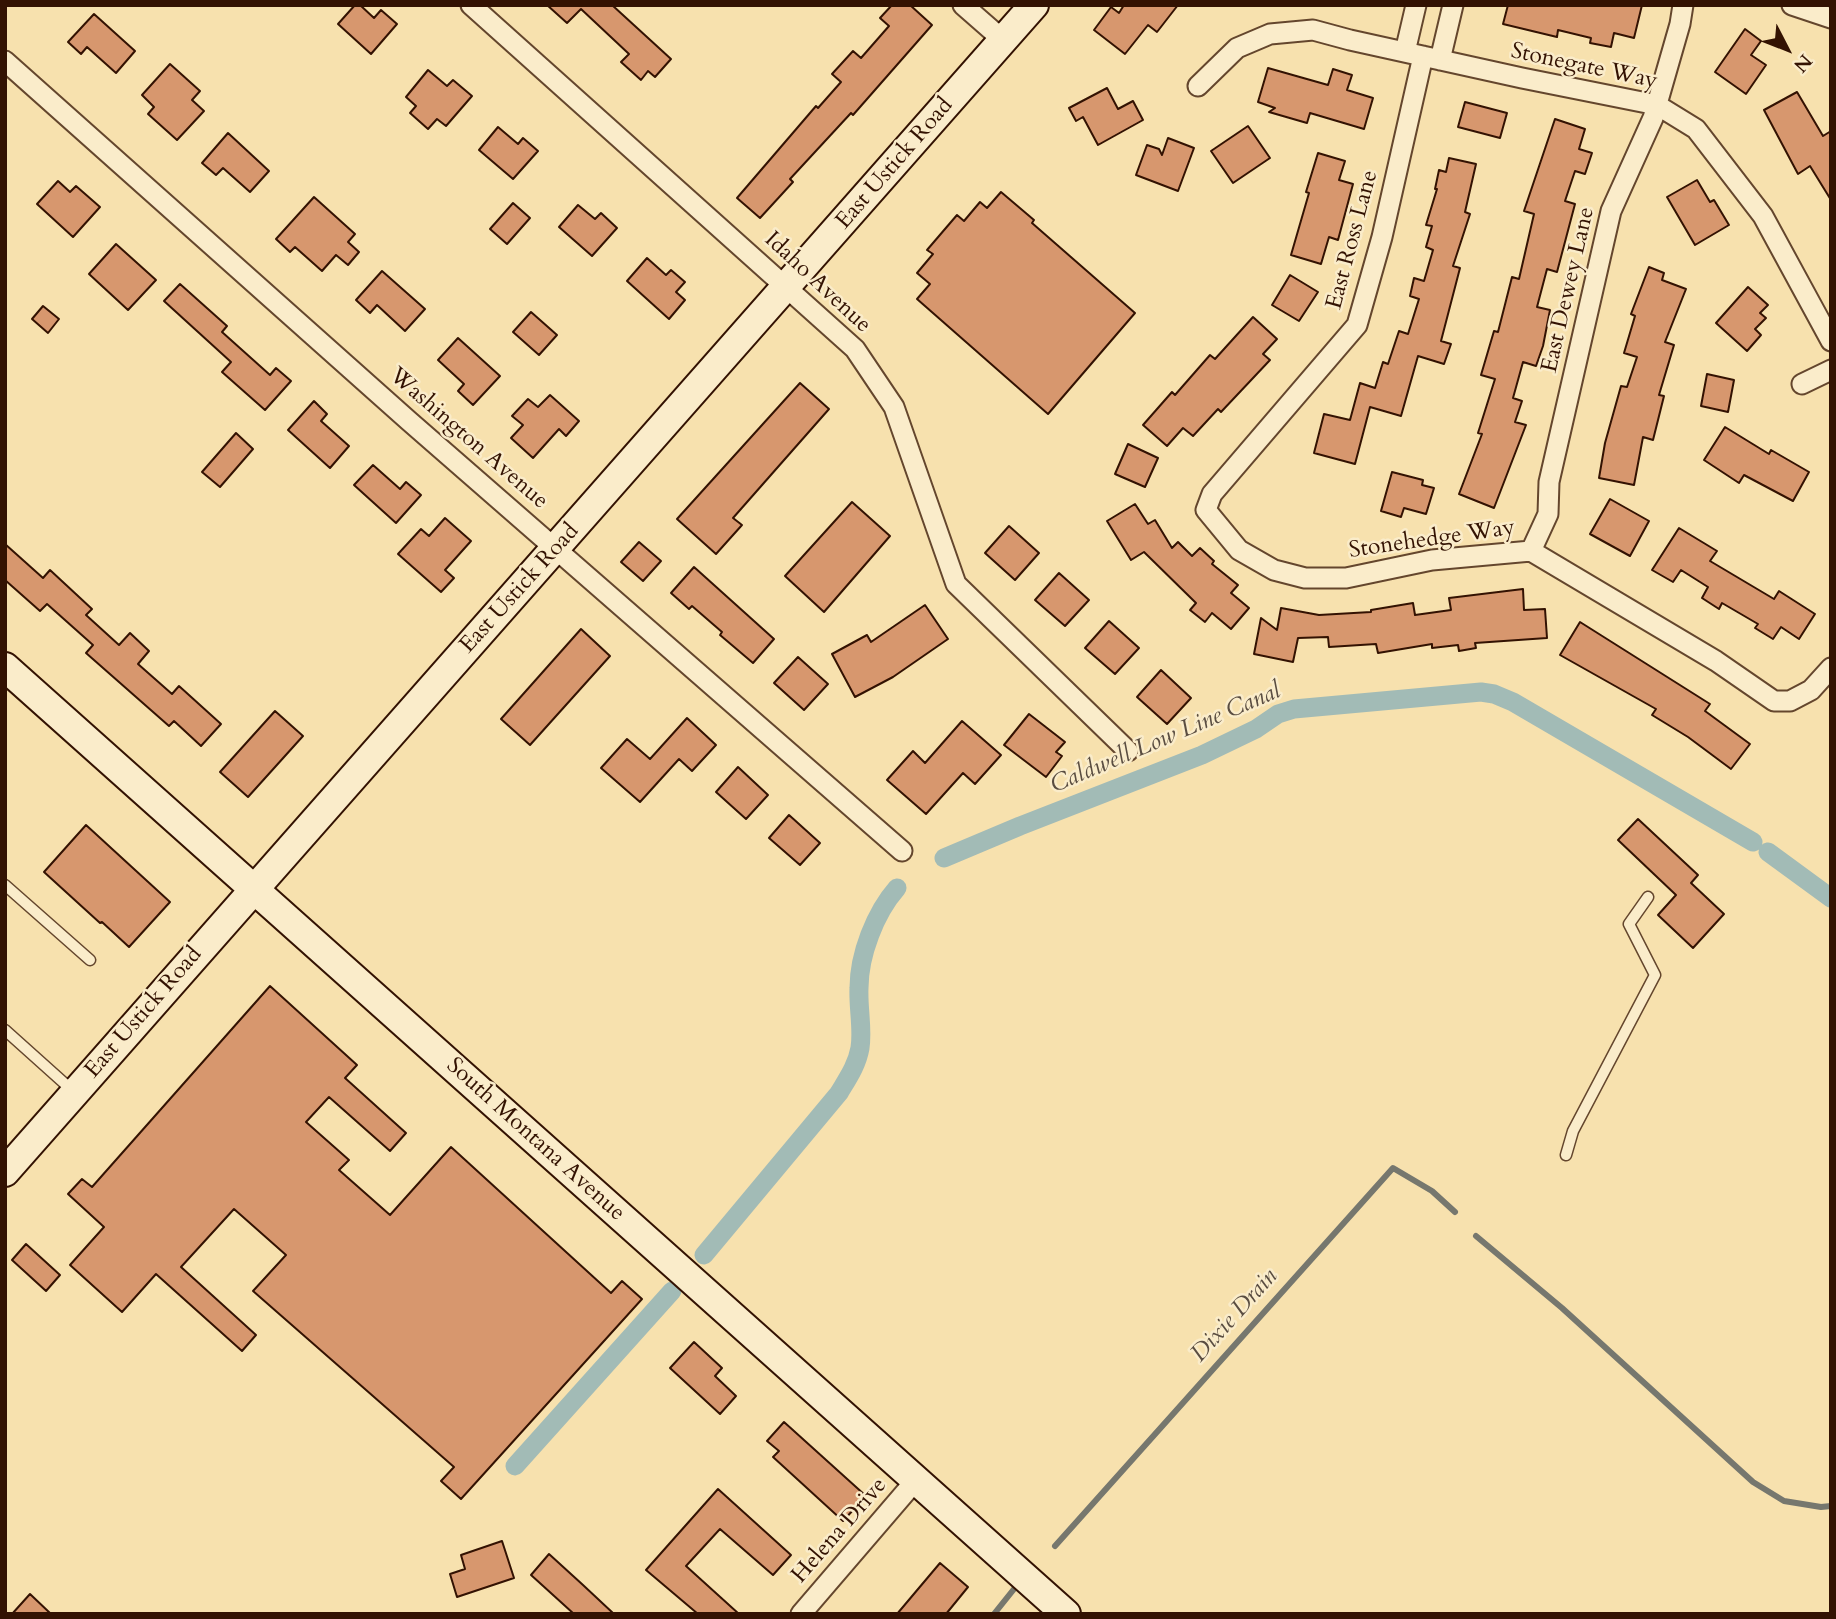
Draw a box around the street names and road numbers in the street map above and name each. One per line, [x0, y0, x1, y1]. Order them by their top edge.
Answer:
street label: Stonegate Way [1508, 38, 1660, 96]
street label: East Ustick Road [830, 93, 960, 235]
street label: East Ross Lane [1321, 168, 1385, 312]
street label: East Dewey Lane [1537, 205, 1601, 375]
street label: Idaho Avenue [758, 227, 876, 339]
street label: Washington Avenue [383, 362, 553, 516]
street label: Stonehedge Way [1347, 515, 1517, 565]
street label: East Ustick Road [455, 518, 585, 660]
street label: East Ustick Road [79, 942, 209, 1084]
street label: South Montana Avenue [440, 1053, 630, 1227]
street label: Helena Drive [787, 1473, 893, 1589]

